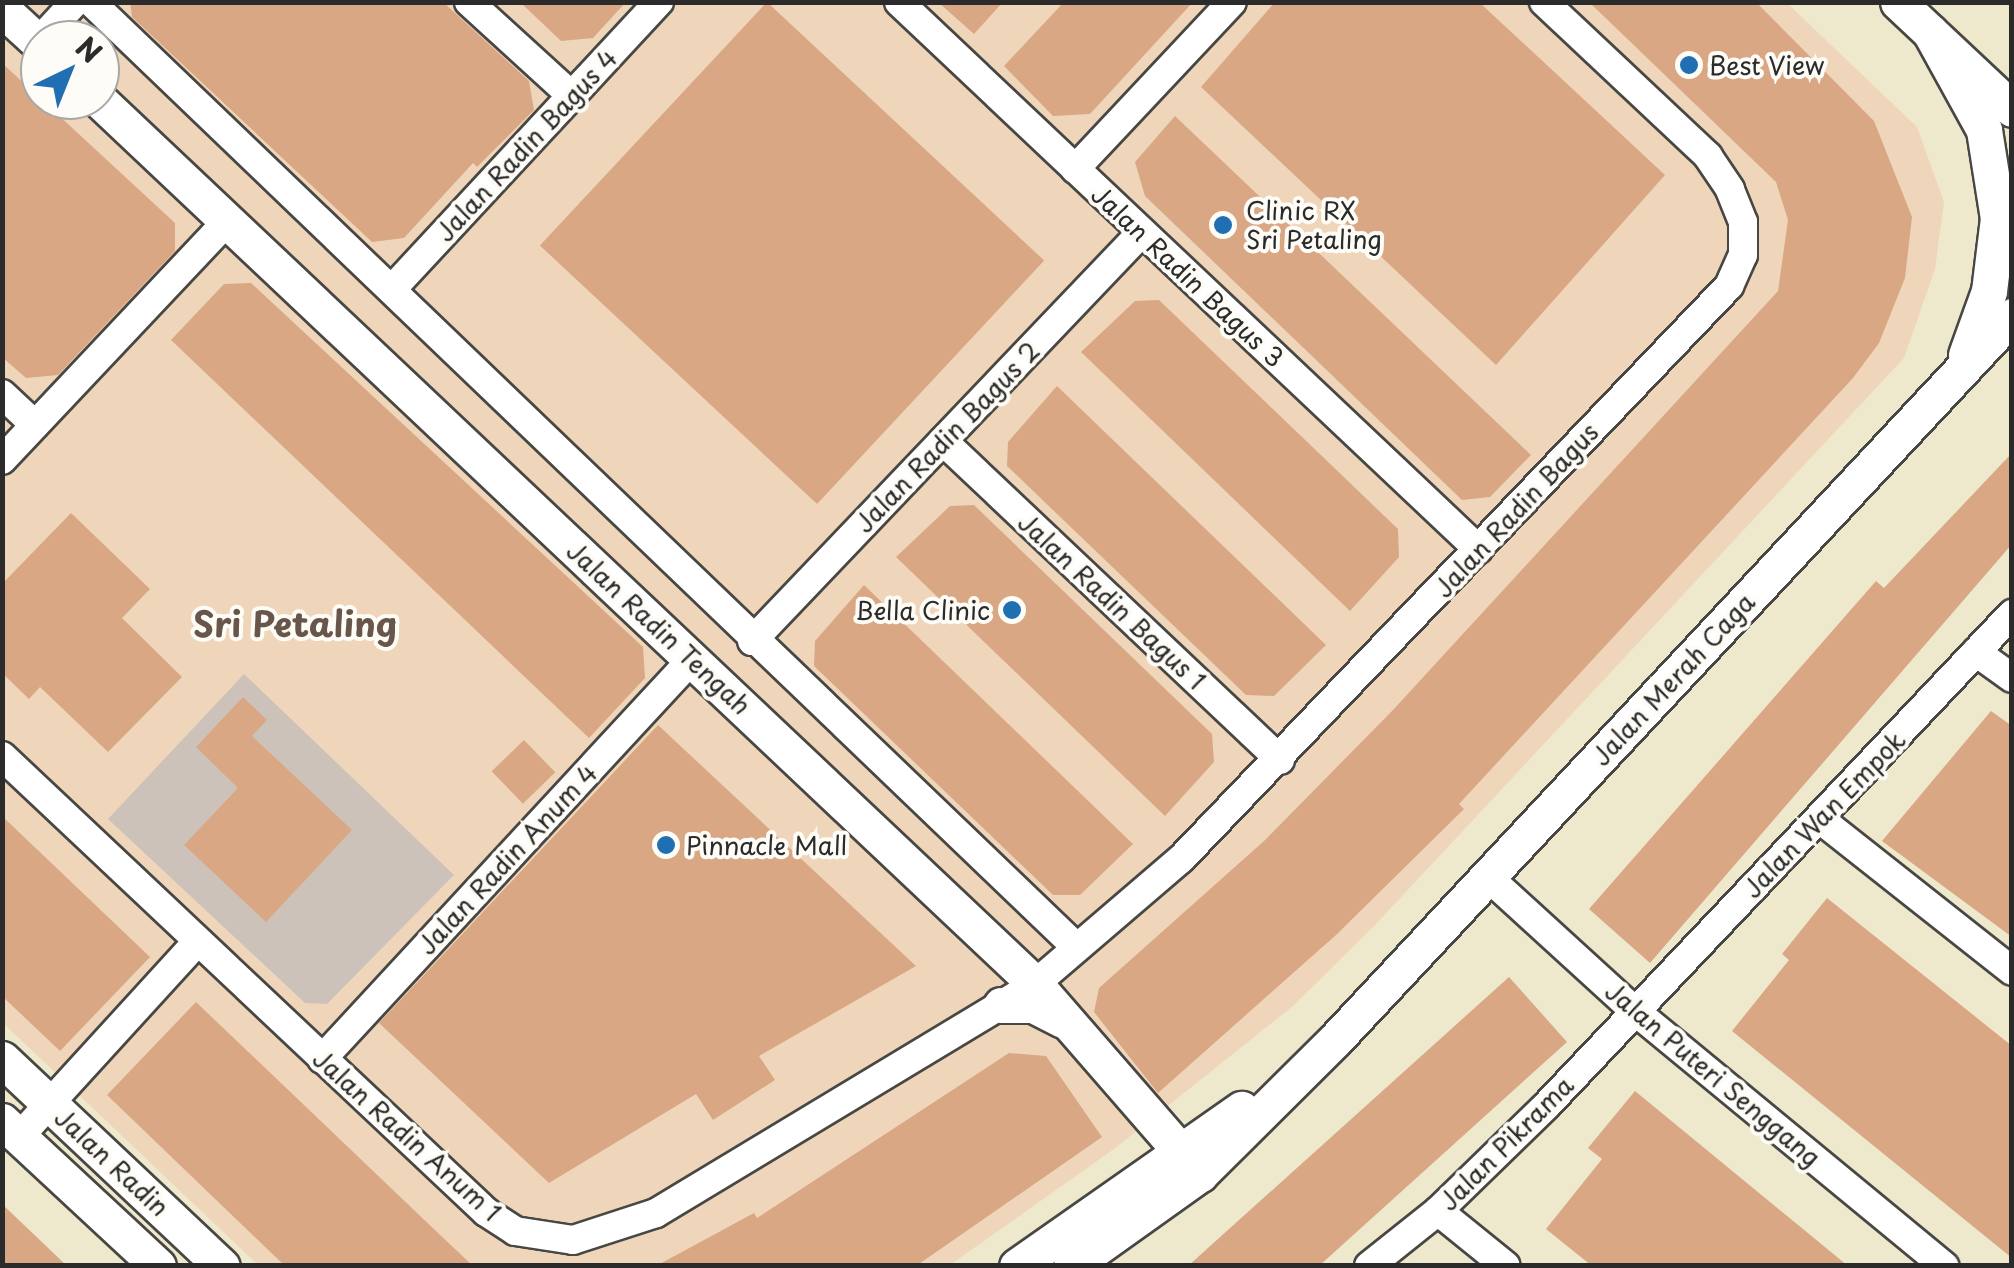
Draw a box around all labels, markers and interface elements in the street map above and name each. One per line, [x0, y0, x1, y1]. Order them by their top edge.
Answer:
north arrow [20, 20, 120, 120]
text: N [67, 26, 112, 72]
street label: Jalan Radin Bagus 4 [429, 43, 623, 247]
place label: Best View [1709, 50, 1825, 80]
marker: Best View [1678, 54, 1700, 76]
street label: Jalan Radin Bagus 3 [1086, 179, 1290, 373]
place label: Clinic RX Sri Petaling [1246, 196, 1383, 255]
marker: Clinic RX Sri Petaling [1210, 212, 1236, 238]
street label: Jalan Radin Bagus 2 [848, 335, 1046, 539]
street label: Jalan Radin Bagus [1427, 417, 1605, 603]
street label: Jalan Radin Bagus 1 [1012, 506, 1212, 696]
street label: Jalan Radin Tengah [561, 535, 757, 721]
street label: Jalan Merah Caga [1585, 586, 1761, 772]
place label: Bella Clinic [855, 595, 990, 625]
marker: Bella Clinic [999, 597, 1025, 623]
district label: Sri Petaling [192, 602, 398, 644]
street label: Jalan Wan Empok [1736, 724, 1912, 904]
street label: Jalan Radin Anum 4 [411, 758, 603, 960]
place label: Pinnacle Mall [686, 830, 850, 860]
marker: Pinnacle Mall [655, 834, 677, 856]
street label: Jalan Puteri Senggang [1599, 975, 1827, 1173]
street label: Jalan Radin Anum 1 [306, 1042, 508, 1228]
street label: Jalan Pikrama [1433, 1070, 1579, 1216]
street label: Jalan Radin [49, 1102, 175, 1222]

